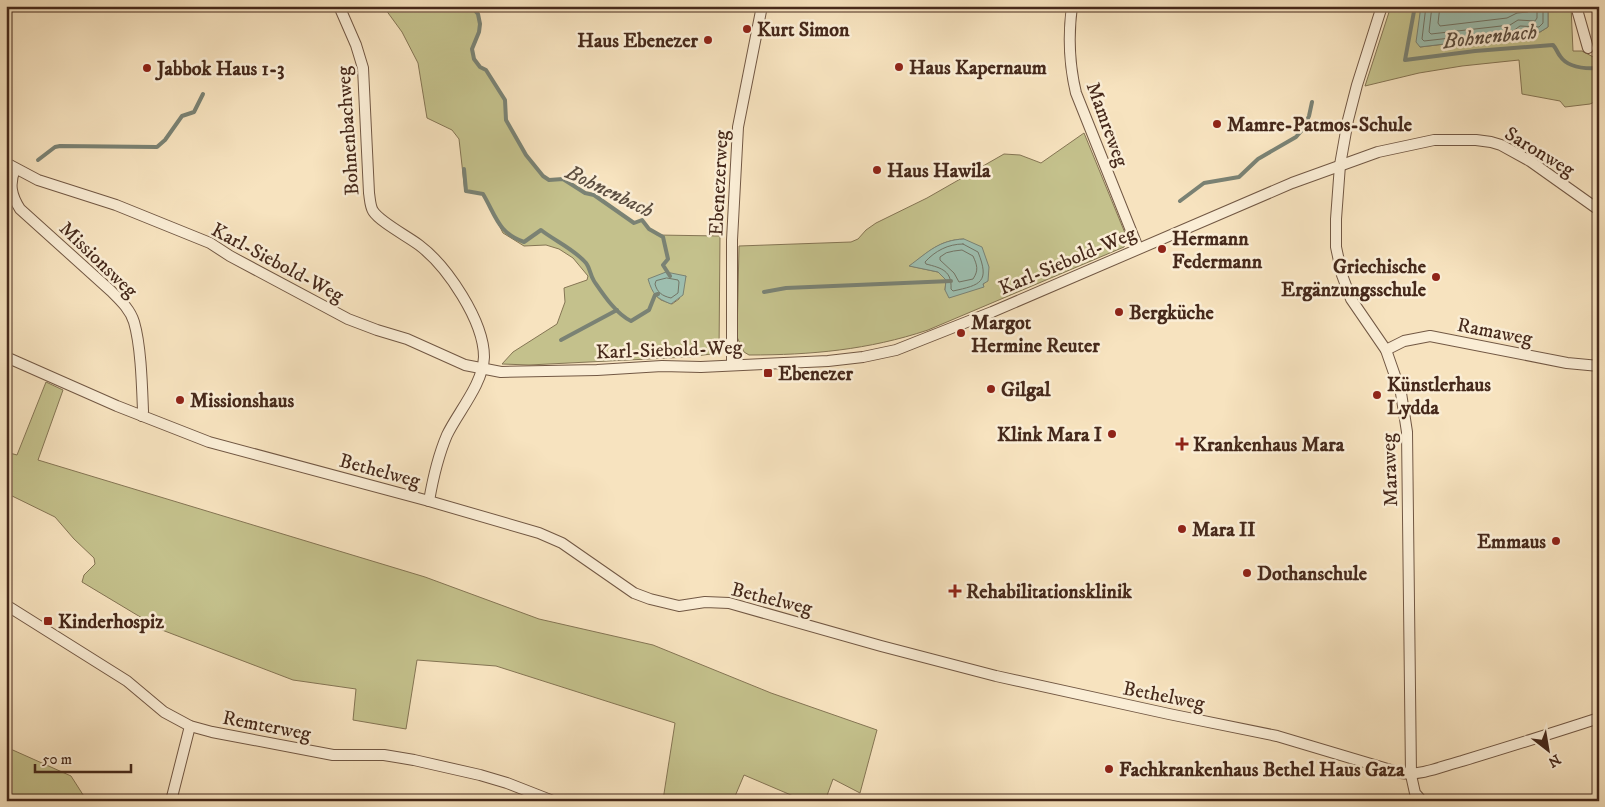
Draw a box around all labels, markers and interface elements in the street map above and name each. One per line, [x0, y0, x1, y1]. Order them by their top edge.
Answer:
place label: Kurt Simon [757, 18, 850, 43]
water label: Bohnenbach [1441, 19, 1538, 55]
marker: Kurt Simon [741, 23, 753, 35]
place label: Haus Ebenezer [577, 29, 699, 54]
marker: Haus Ebenezer [702, 34, 714, 46]
place label: Haus Kapernaum [909, 56, 1047, 81]
place label: Jabbok Haus 1-3 [155, 57, 285, 82]
marker: Haus Kapernaum [893, 61, 905, 73]
marker: Jabbok Haus 1-3 [141, 62, 153, 74]
street label: Bohnenbachweg [331, 65, 365, 196]
street label: Mamreweg [1080, 79, 1134, 171]
place label: Mamre-Patmos-Schule [1227, 113, 1413, 138]
marker: Mamre-Patmos-Schule [1211, 118, 1223, 130]
street label: Saronweg [1500, 122, 1579, 183]
street label: Ebenezerweg [704, 129, 735, 237]
water label: Bohnenbach [561, 159, 658, 224]
place label: Haus Hawila [887, 159, 991, 184]
marker: Haus Hawila [871, 164, 883, 176]
street label: Missionsweg [53, 216, 143, 304]
street label: Karl-Siebold-Weg [207, 218, 348, 309]
street label: Karl-Siebold-Weg [995, 221, 1140, 301]
place label: Hermann Federmann [1172, 227, 1263, 275]
marker: Hermann Federmann [1156, 243, 1168, 255]
place label: Griechische Ergänzungsschule [1281, 255, 1427, 303]
marker: Griechische Ergänzungsschule [1430, 271, 1442, 283]
place label: Bergküche [1129, 301, 1215, 326]
marker: Bergküche [1113, 306, 1125, 318]
place label: Margot Hermine Reuter [971, 311, 1100, 359]
street label: Ramaweg [1455, 313, 1535, 352]
marker: Margot Hermine Reuter [955, 327, 967, 339]
street label: Karl-Siebold-Weg [595, 335, 743, 366]
place label: Ebenezer [778, 362, 853, 387]
marker: Ebenezer [762, 367, 774, 379]
place label: Künstlerhaus Lydda [1387, 373, 1491, 421]
place label: Gilgal [1001, 378, 1051, 403]
marker: Gilgal [985, 383, 997, 395]
place label: Missionshaus [190, 389, 294, 414]
marker: Künstlerhaus Lydda [1371, 389, 1383, 401]
marker: Missionshaus [174, 394, 186, 406]
place label: Klink Mara I [997, 423, 1102, 448]
marker: Klink Mara I [1106, 428, 1118, 440]
place label: Krankenhaus Mara [1193, 433, 1345, 458]
street label: Maraweg [1377, 433, 1404, 507]
marker: Krankenhaus Mara [1175, 437, 1189, 451]
street label: Bethelweg [336, 449, 423, 494]
place label: Mara II [1192, 518, 1256, 543]
marker: Mara II [1176, 523, 1188, 535]
place label: Emmaus [1477, 530, 1546, 555]
marker: Emmaus [1550, 535, 1562, 547]
place label: Dothanschule [1257, 562, 1368, 587]
marker: Dothanschule [1241, 567, 1253, 579]
street label: Bethelweg [728, 577, 815, 622]
place label: Rehabilitationsklinik [966, 580, 1133, 605]
marker: Rehabilitationsklinik [948, 584, 962, 598]
place label: Kinderhospiz [58, 610, 164, 635]
marker: Kinderhospiz [42, 615, 54, 627]
street label: Bethelweg [1121, 676, 1207, 717]
street label: Remterweg [220, 706, 313, 747]
north arrow [1522, 724, 1572, 774]
scale bar [35, 742, 131, 774]
text: 50 m [42, 750, 72, 769]
text: N [1544, 750, 1564, 771]
place label: Fachkrankenhaus Bethel Haus Gaza [1119, 758, 1405, 783]
marker: Fachkrankenhaus Bethel Haus Gaza [1103, 763, 1115, 775]

